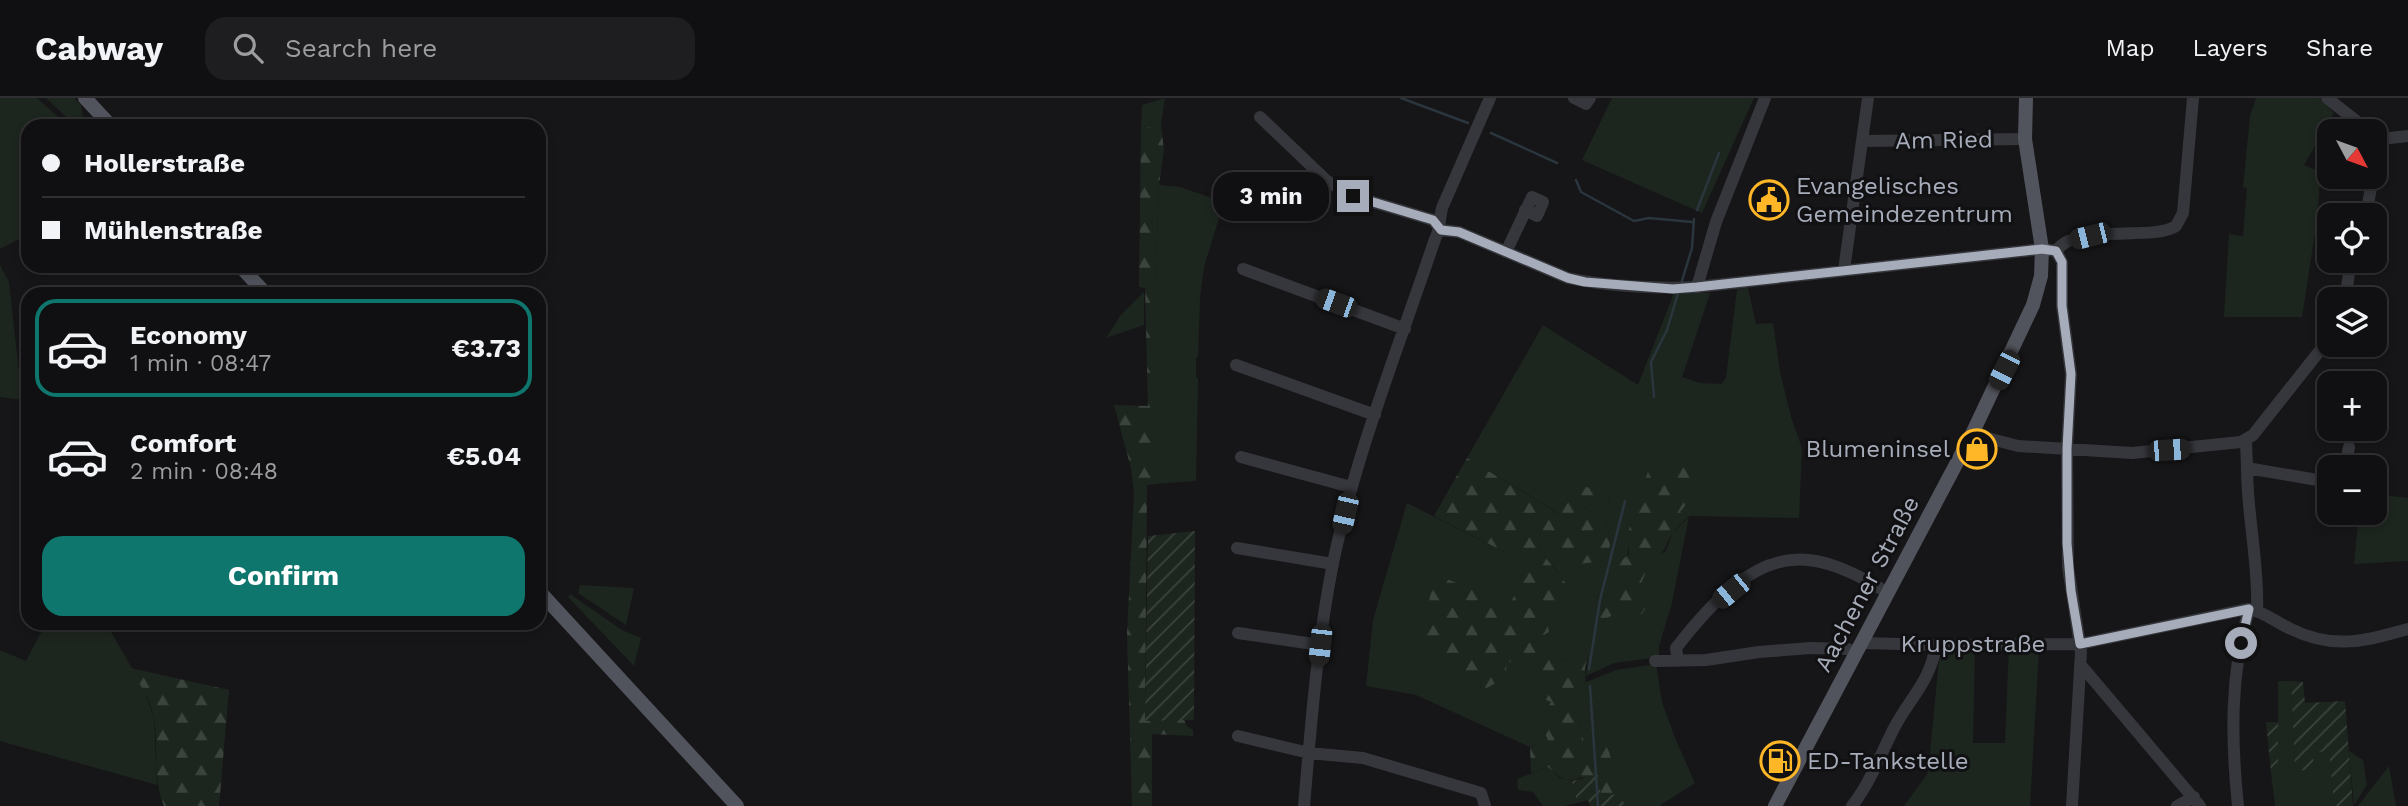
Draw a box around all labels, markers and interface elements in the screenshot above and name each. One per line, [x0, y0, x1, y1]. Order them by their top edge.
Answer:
search box [205, 17, 695, 80]
text: Cabway [35, 29, 163, 68]
icon: search [229, 29, 267, 67]
text: Search here [285, 33, 437, 63]
text: Map [2106, 34, 2154, 62]
text: Layers [2192, 34, 2268, 62]
text: Share [2306, 34, 2373, 62]
north arrow [2317, 119, 2387, 189]
map controls [2317, 119, 2387, 525]
street label: Am Ried [1895, 125, 1993, 155]
text: Hollerstraße [84, 148, 245, 178]
callout: 3 min [1213, 172, 1328, 220]
place label: Evangelisches Gemeindezentrum [1796, 172, 2013, 228]
public building icon: Evangelisches Gemeindezentrum [1748, 179, 1790, 221]
route end [1337, 180, 1369, 212]
text: 3 min [1240, 183, 1302, 210]
button: locate [2317, 203, 2387, 273]
text: Mühlenstraße [84, 215, 263, 245]
car [2068, 221, 2113, 251]
car [1313, 286, 1360, 320]
button: layers [2317, 287, 2387, 357]
icon: car [46, 317, 109, 380]
text: Economy [130, 320, 247, 350]
text: €3.73 [451, 333, 521, 363]
car [1986, 347, 2023, 393]
text: 1 min · 08:47 [130, 350, 271, 377]
button: + [2317, 371, 2387, 441]
icon: car [46, 425, 109, 488]
text: Comfort [130, 428, 236, 458]
shop icon: Blumeninsel [1956, 428, 1998, 470]
place label: Blumeninsel [1806, 435, 1951, 463]
car [2148, 438, 2191, 462]
text: €5.04 [447, 441, 521, 471]
button: − [2317, 455, 2387, 525]
text: 2 min · 08:48 [130, 458, 278, 485]
car [1331, 490, 1360, 536]
street label: Aachener Straße [1809, 491, 1925, 677]
button: Confirm [42, 536, 525, 616]
car [1709, 570, 1754, 612]
car [1308, 623, 1333, 667]
route start [2225, 627, 2257, 659]
street label: Kruppstraße [1901, 630, 2045, 658]
fuel station icon: ED-Tankstelle [1759, 740, 1801, 782]
place label: ED-Tankstelle [1807, 747, 1969, 775]

